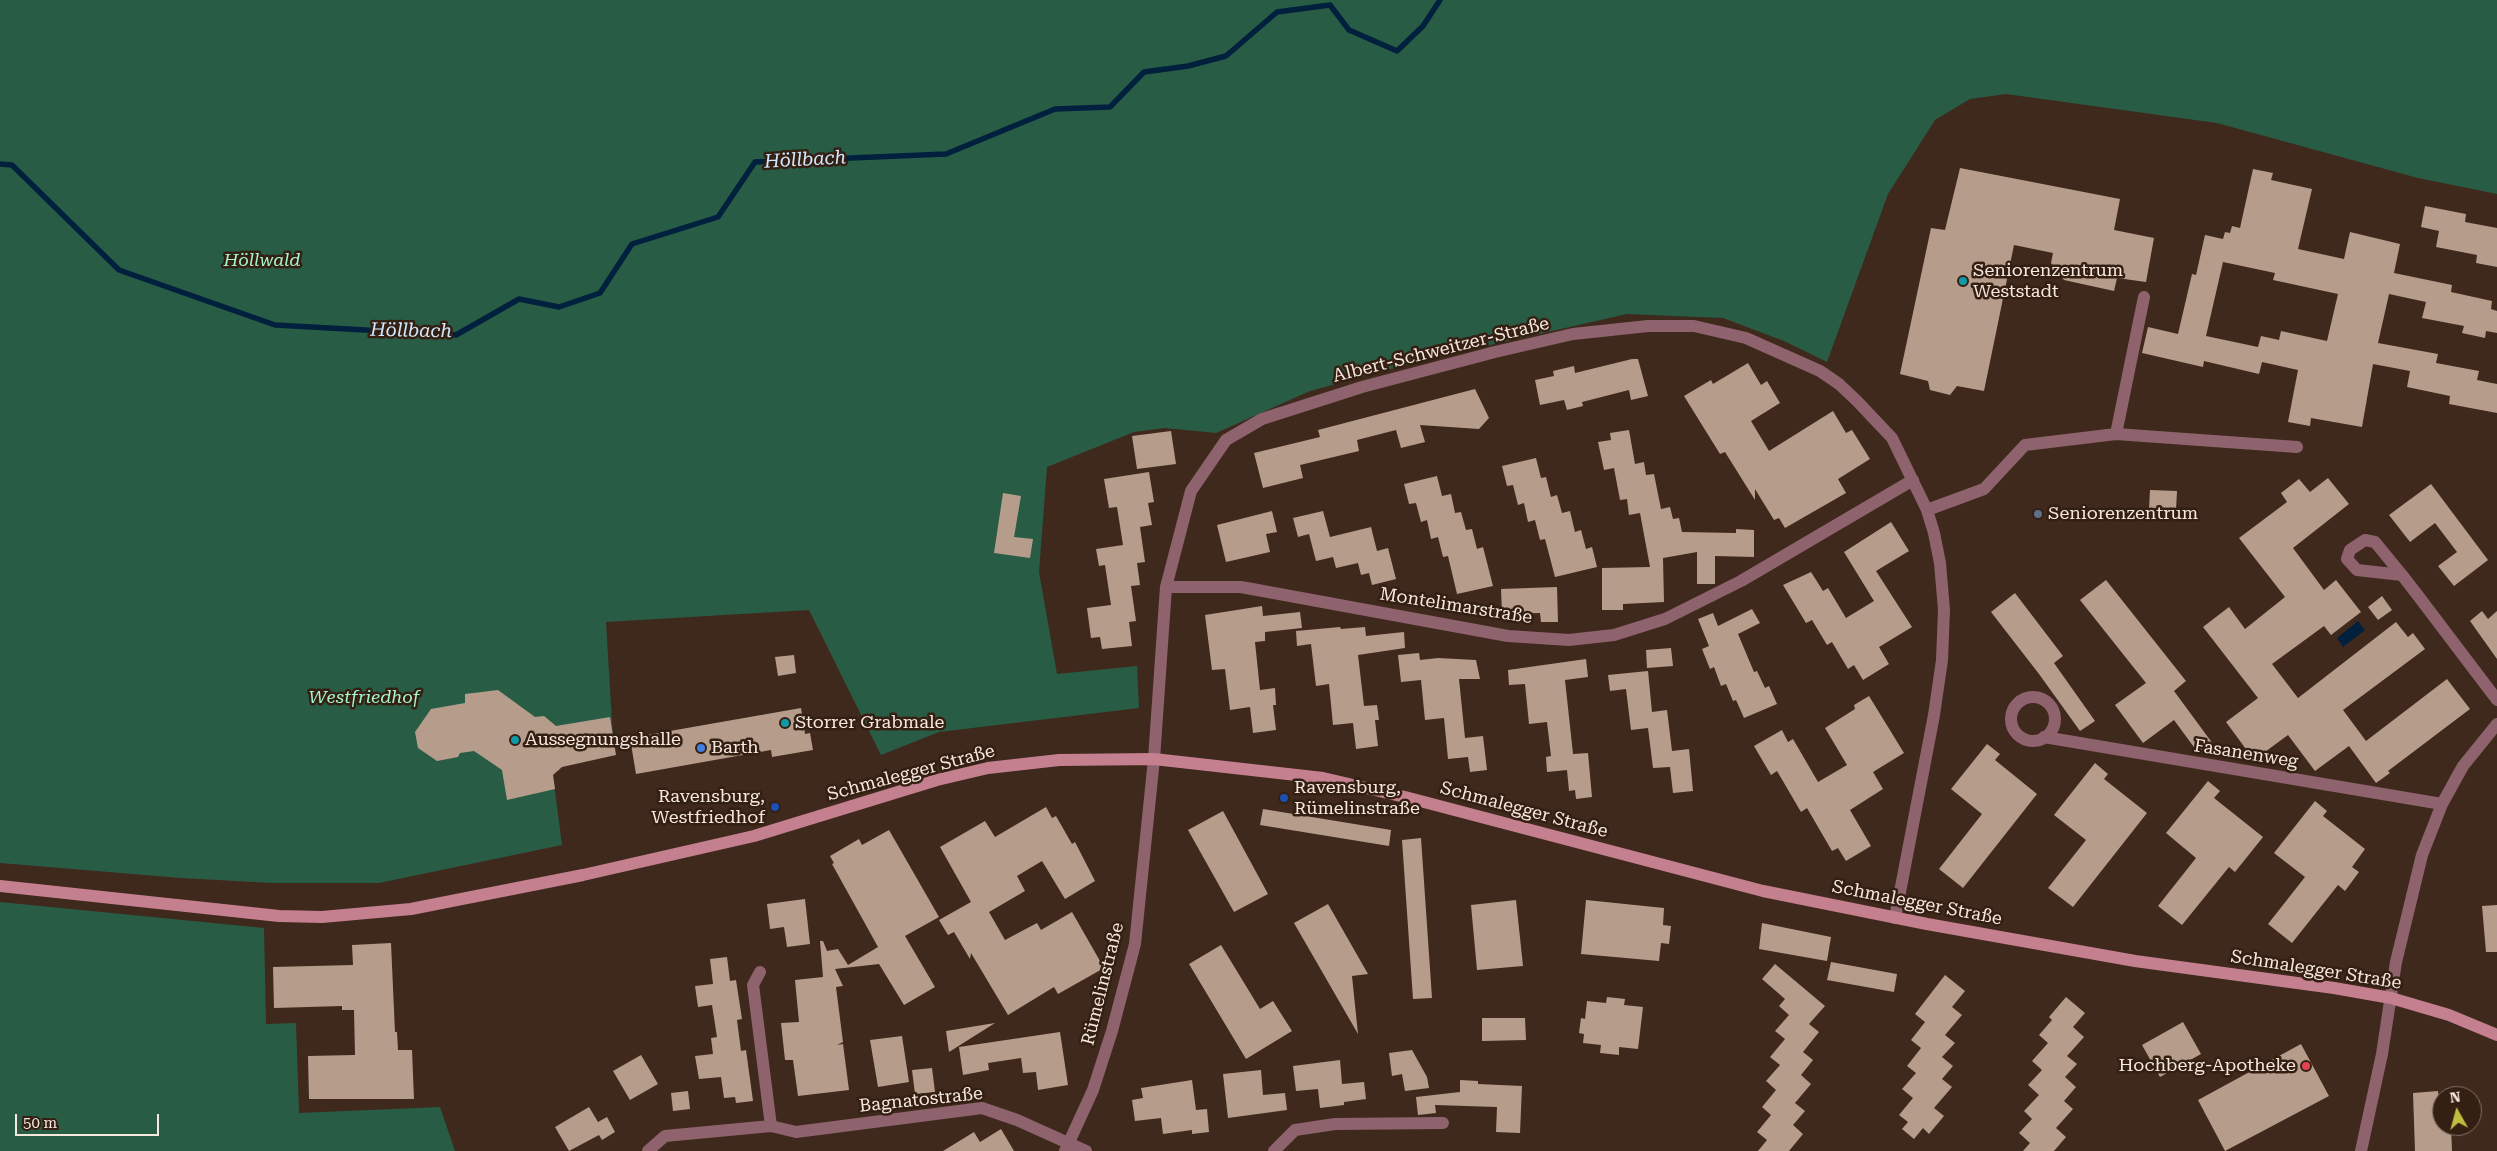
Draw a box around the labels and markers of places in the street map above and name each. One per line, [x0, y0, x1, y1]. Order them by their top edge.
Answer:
place label: Seniorenzentrum Weststadt [1973, 260, 2123, 302]
marker: Seniorenzentrum Weststadt [1957, 275, 1969, 287]
place label: Seniorenzentrum [2048, 503, 2198, 525]
marker: Seniorenzentrum [2032, 508, 2044, 520]
place label: Storrer Grabmale [795, 712, 944, 734]
marker: Storrer Grabmale [779, 717, 791, 729]
place label: Aussegnungshalle [525, 729, 681, 751]
marker: Aussegnungshalle [509, 734, 521, 746]
place label: Barth [711, 737, 759, 759]
marker: Barth [695, 742, 707, 754]
place label: Ravensburg, Rümelinstraße [1294, 777, 1420, 820]
place label: Ravensburg, Westfriedhof [651, 786, 765, 829]
marker: Ravensburg, Rümelinstraße [1278, 792, 1290, 804]
marker: Ravensburg, Westfriedhof [769, 801, 781, 813]
place label: Hochberg-Apotheke [2119, 1055, 2296, 1077]
marker: Hochberg-Apotheke [2300, 1060, 2312, 1072]

